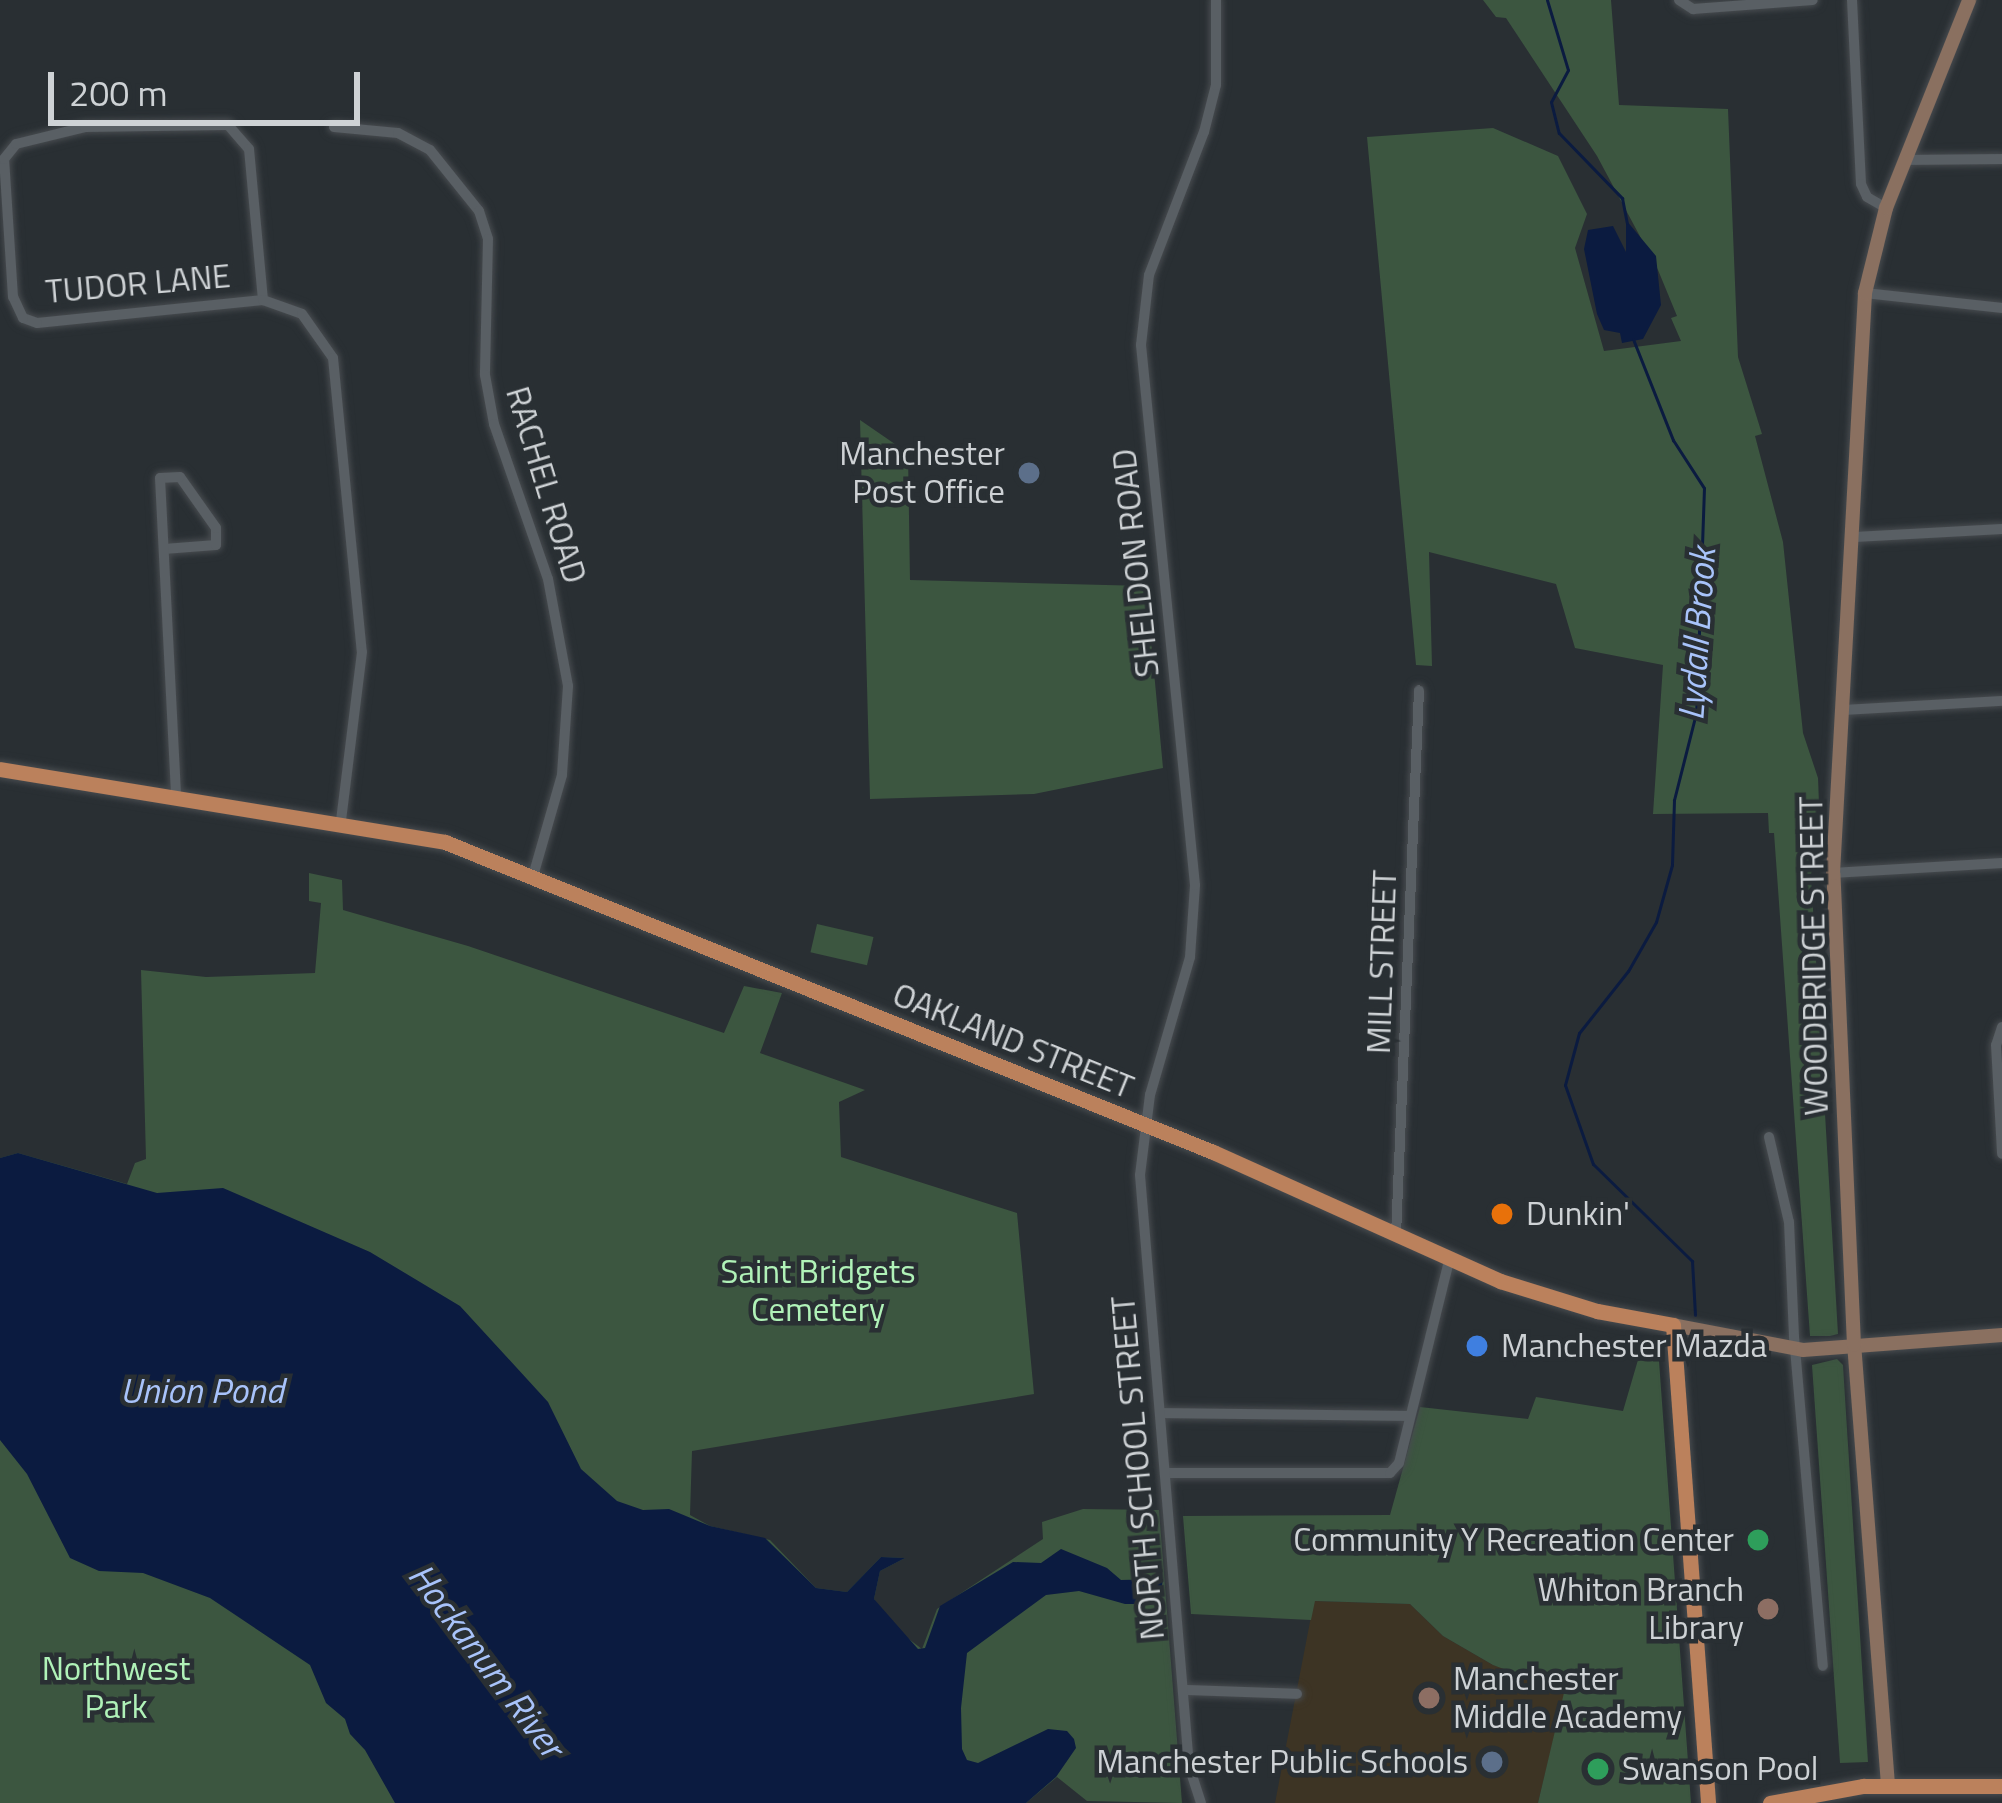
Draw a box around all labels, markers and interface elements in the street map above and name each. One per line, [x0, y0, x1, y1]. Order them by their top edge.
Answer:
scale bar [54, 48, 366, 122]
text: 200 m [69, 65, 168, 120]
street label: TUDOR LANE [44, 256, 232, 312]
street label: RACHEL ROAD [497, 382, 595, 588]
place label: Manchester Post Office [839, 434, 1005, 512]
street label: SHELDON ROAD [1104, 447, 1168, 679]
marker: Manchester Post Office [1016, 460, 1042, 486]
water label: Lydall Brook [1668, 546, 1724, 722]
street label: WOODBRIDGE STREET [1791, 796, 1837, 1116]
street label: MILL STREET [1359, 869, 1405, 1055]
street label: OAKLAND STREET [887, 975, 1139, 1107]
place label: Dunkin' [1526, 1194, 1630, 1234]
marker: Dunkin' [1489, 1201, 1515, 1227]
park label: Saint Bridgets Cemetery [721, 1252, 915, 1330]
street label: NORTH SCHOOL STREET [1103, 1294, 1173, 1642]
place label: Manchester Mazda [1501, 1326, 1767, 1366]
marker: Manchester Mazda [1464, 1333, 1490, 1359]
water label: Union Pond [120, 1368, 284, 1412]
place label: Community Y Recreation Center [1293, 1520, 1734, 1560]
marker: Community Y Recreation Center [1745, 1527, 1771, 1553]
water label: Hockanum River [400, 1555, 574, 1765]
place label: Whiton Branch Library [1538, 1570, 1744, 1648]
marker: Whiton Branch Library [1755, 1596, 1781, 1622]
park label: Northwest Park [42, 1649, 190, 1727]
place label: Manchester Middle Academy [1453, 1659, 1682, 1737]
marker: Manchester Middle Academy [1416, 1685, 1442, 1711]
place label: Manchester Public Schools [1096, 1742, 1468, 1782]
marker: Manchester Public Schools [1479, 1749, 1505, 1775]
place label: Swanson Pool [1622, 1749, 1818, 1789]
marker: Swanson Pool [1585, 1756, 1611, 1782]

